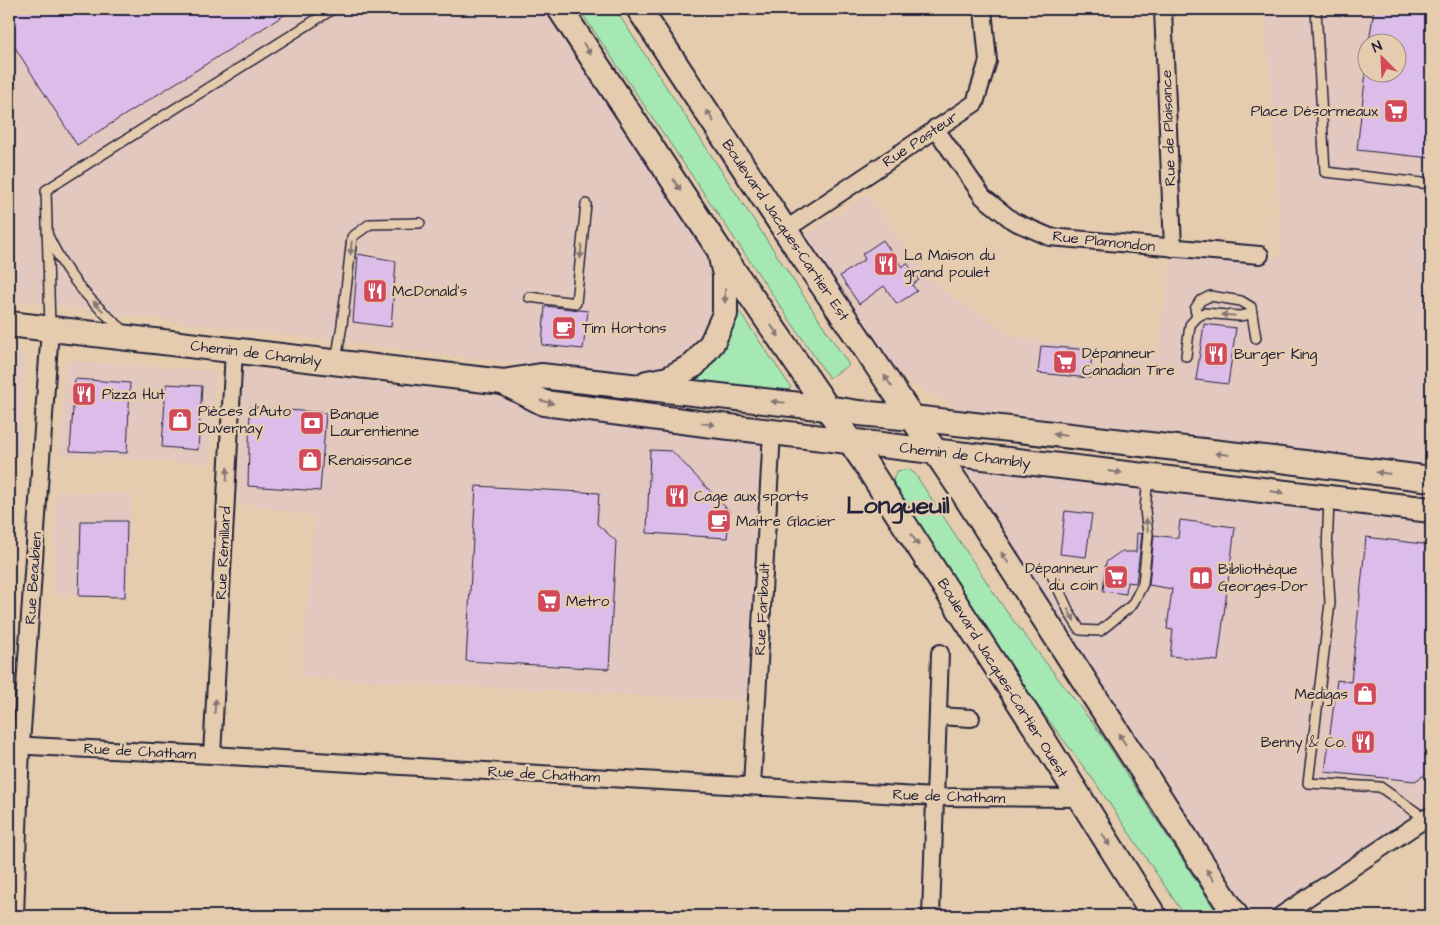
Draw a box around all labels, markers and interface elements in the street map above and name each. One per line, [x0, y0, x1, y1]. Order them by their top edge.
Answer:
north arrow [1358, 32, 1408, 82]
text: N [1369, 36, 1385, 58]
one-way arrow [582, 43, 592, 56]
street label: Rue de Plaisance [1156, 69, 1181, 186]
supermarket icon: Place Désormeaux [1383, 98, 1409, 124]
place label: Place Désormeaux [1251, 101, 1379, 122]
street label: Rue Pasteur [878, 106, 962, 173]
one-way arrow [705, 109, 714, 123]
street label: Boulevard Jacques-Cartier Est [717, 135, 854, 325]
one-way arrow [672, 178, 682, 192]
street label: Rue Plamondon [1052, 226, 1157, 257]
one-way arrow [347, 241, 355, 257]
one-way arrow [577, 244, 585, 260]
place label: La Maison du grand poulet [904, 245, 995, 284]
restaurant icon: La Maison du grand poulet [873, 251, 899, 277]
restaurant icon: McDonald's [362, 278, 388, 304]
place label: McDonald's [392, 281, 468, 302]
one-way arrow [721, 288, 729, 304]
one-way arrow [92, 300, 104, 312]
one-way arrow [1220, 311, 1236, 319]
cafe icon: Tim Hortons [551, 315, 577, 341]
place label: Tim Hortons [582, 318, 667, 339]
one-way arrow [770, 325, 780, 338]
street label: Chemin de Chambly [189, 335, 323, 373]
restaurant icon: Burger King [1203, 341, 1229, 367]
place label: Dépanneur Canadian Tire [1082, 343, 1175, 381]
place label: Burger King [1234, 344, 1318, 366]
supermarket icon: Dépanneur Canadian Tire [1052, 349, 1078, 375]
one-way arrow [884, 374, 893, 388]
restaurant icon: Pizza Hut [71, 381, 97, 407]
place label: Pizza Hut [102, 384, 165, 405]
one-way arrow [539, 398, 554, 406]
one-way arrow [770, 398, 786, 406]
place label: Pièces d'Auto Duvernay [198, 401, 292, 440]
place label: Banque Laurentienne [330, 404, 419, 442]
shop icon: Pièces d'Auto Duvernay [167, 407, 193, 433]
bank icon: Banque Laurentienne [299, 410, 325, 436]
one-way arrow [700, 420, 716, 428]
one-way arrow [1052, 431, 1068, 439]
street label: Chemin de Chambly [898, 437, 1032, 475]
shop icon: Renaissance [297, 447, 323, 473]
place label: Renaissance [328, 450, 412, 471]
one-way arrow [1213, 450, 1229, 458]
one-way arrow [224, 465, 232, 481]
one-way arrow [1108, 469, 1124, 477]
one-way arrow [1375, 469, 1391, 477]
restaurant icon: Cage aux sports [664, 483, 690, 509]
place label: Cage aux sports [694, 486, 809, 508]
district label: Longueuil [846, 488, 950, 524]
one-way arrow [1269, 488, 1285, 496]
street label: Rue Rémillard [211, 505, 236, 600]
cafe icon: Maitre Glacier [706, 508, 732, 534]
place label: Maitre Glacier [736, 511, 835, 532]
one-way arrow [1143, 517, 1151, 533]
street label: Rue Beaubien [20, 531, 47, 625]
one-way arrow [911, 534, 920, 547]
one-way arrow [1000, 551, 1010, 565]
place label: Dépanneur du coin [1025, 558, 1098, 596]
place label: Bibliothèque Georges-Dor [1218, 559, 1308, 598]
street label: Rue Faribault [750, 562, 775, 656]
supermarket icon: Dépanneur du coin [1103, 564, 1129, 590]
library icon: Bibliothèque Georges-Dor [1188, 565, 1214, 591]
street label: Boulevard Jacques-Cartier Ouest [932, 574, 1073, 782]
supermarket icon: Metro [536, 588, 562, 614]
place label: Metro [566, 591, 610, 612]
one-way arrow [1067, 607, 1075, 622]
shop icon: Medigas [1352, 681, 1378, 707]
place label: Medigas [1295, 684, 1348, 706]
one-way arrow [211, 698, 219, 714]
restaurant icon: Benny & Co. [1350, 729, 1376, 755]
one-way arrow [1117, 732, 1126, 745]
place label: Benny & Co. [1261, 732, 1346, 754]
street label: Rue de Chatham [83, 738, 197, 765]
street label: Rue de Chatham [487, 761, 601, 788]
street label: Rue de Chatham [892, 784, 1006, 809]
one-way arrow [1101, 833, 1110, 846]
one-way arrow [1205, 869, 1214, 882]

